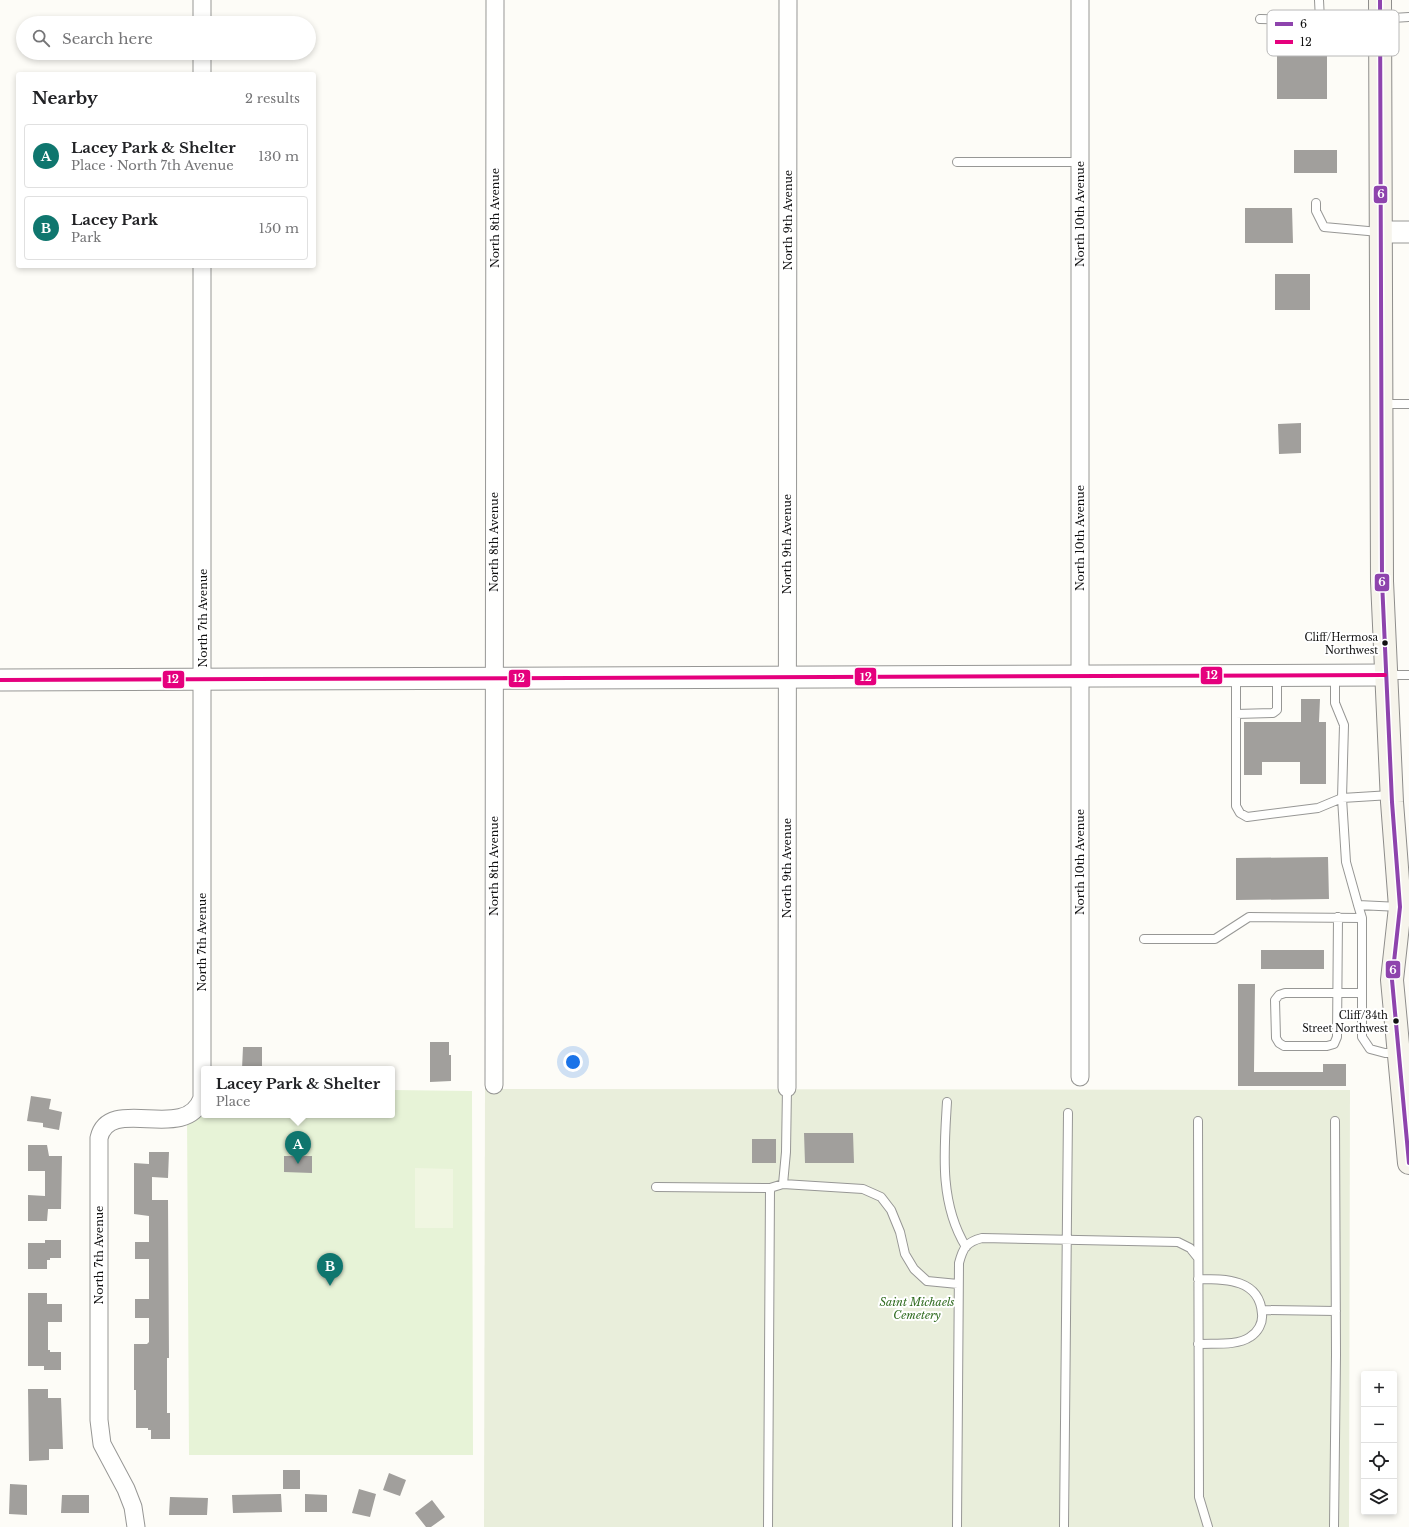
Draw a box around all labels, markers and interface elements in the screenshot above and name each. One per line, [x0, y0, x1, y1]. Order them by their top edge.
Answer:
legend [1267, 10, 1399, 56]
search box [16, 16, 316, 60]
text: 6 [1300, 17, 1307, 31]
icon: search [30, 27, 52, 49]
text: Search here [62, 29, 153, 48]
text: 12 [1300, 35, 1312, 49]
text: Nearby [32, 88, 98, 109]
text: 2 results [245, 90, 300, 107]
text: Lacey Park & Shelter [71, 138, 236, 157]
text: A [41, 148, 51, 165]
text: 130 m [258, 148, 299, 165]
text: Place · North 7th Avenue [71, 157, 234, 174]
street label: North 10th Avenue [1073, 161, 1087, 267]
street label: North 8th Avenue [488, 168, 502, 268]
street label: North 9th Avenue [781, 170, 795, 270]
line badge: 6 [1373, 185, 1388, 204]
text: 6 [1377, 187, 1385, 201]
text: Lacey Park [71, 210, 158, 229]
text: B [41, 220, 51, 237]
text: 150 m [259, 220, 299, 237]
text: Park [71, 229, 101, 246]
street label: North 10th Avenue [1073, 485, 1087, 591]
street label: North 8th Avenue [487, 492, 501, 592]
street label: North 9th Avenue [780, 494, 794, 594]
street label: North 7th Avenue [196, 569, 210, 667]
line badge: 6 [1374, 573, 1390, 592]
text: 6 [1378, 575, 1386, 589]
place label: Cliff/Hermosa Northwest [1305, 631, 1378, 657]
marker: Cliff/Hermosa Northwest [1380, 638, 1390, 648]
line badge: 12 [1200, 666, 1223, 685]
line badge: 12 [854, 667, 877, 686]
text: 12 [1206, 668, 1218, 682]
line badge: 12 [508, 669, 531, 688]
line badge: 12 [162, 670, 185, 689]
text: 12 [860, 670, 872, 684]
text: 12 [513, 671, 525, 685]
text: 12 [167, 672, 179, 686]
street label: North 10th Avenue [1073, 809, 1087, 915]
street label: North 8th Avenue [487, 816, 501, 916]
street label: North 9th Avenue [780, 818, 794, 918]
street label: North 7th Avenue [195, 893, 209, 991]
line badge: 6 [1385, 960, 1401, 979]
text: 6 [1389, 963, 1397, 977]
place label: Cliff/34th Street Northwest [1302, 1009, 1388, 1035]
marker: Cliff/34th Street Northwest [1391, 1016, 1401, 1026]
your location [563, 1052, 583, 1072]
popup [201, 1066, 395, 1118]
text: Lacey Park & Shelter [216, 1074, 380, 1093]
text: Place [216, 1093, 250, 1110]
pin: A [285, 1131, 311, 1164]
street label: North 7th Avenue [92, 1206, 106, 1304]
pin: B [317, 1253, 343, 1286]
park label: Saint Michaels Cemetery [879, 1295, 955, 1322]
map controls [1361, 1371, 1397, 1515]
button: + [1361, 1371, 1397, 1407]
button: − [1361, 1407, 1397, 1443]
button: locate [1361, 1443, 1397, 1479]
button: layers [1361, 1479, 1397, 1515]

